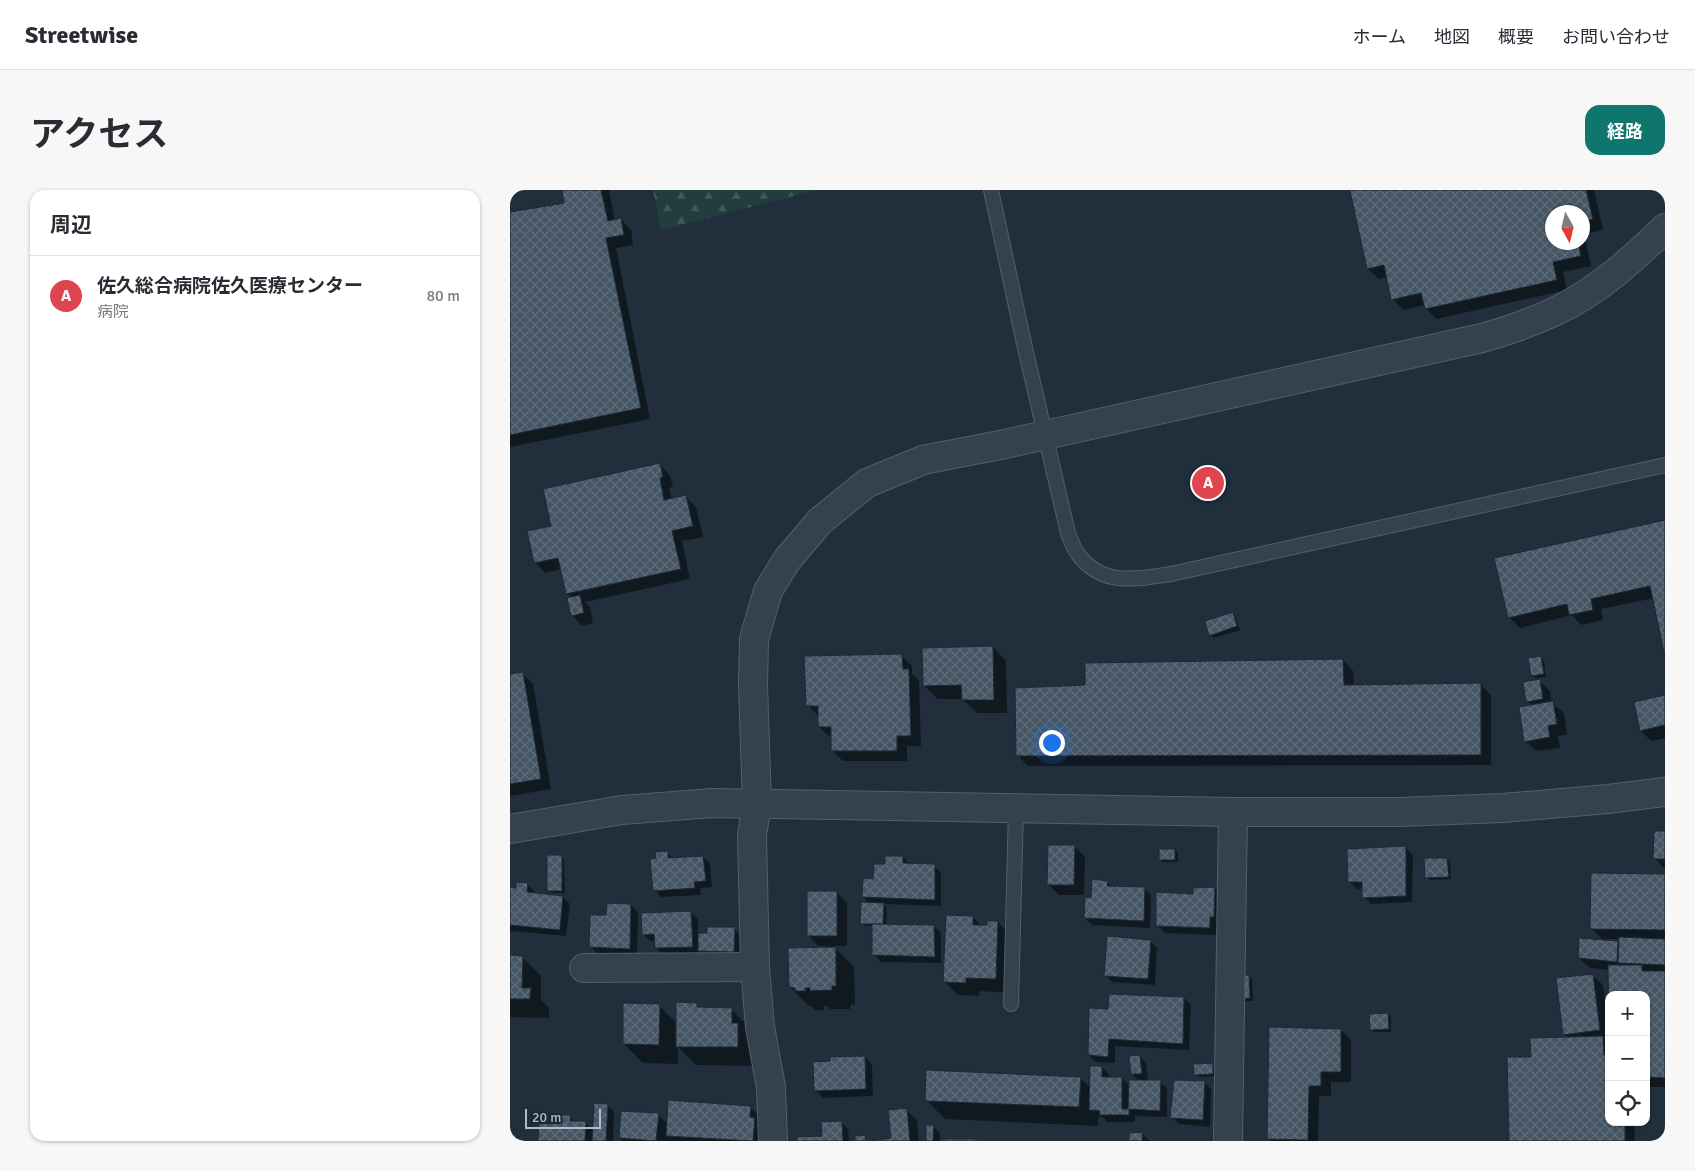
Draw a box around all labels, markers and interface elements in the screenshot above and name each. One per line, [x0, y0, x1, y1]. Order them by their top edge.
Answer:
text: Streetwise [25, 20, 138, 50]
text: ホーム [1353, 26, 1406, 48]
text: 地図 [1434, 26, 1470, 48]
text: 概要 [1498, 26, 1534, 48]
text: お問い合わせ [1562, 26, 1670, 48]
button: 経路 [1585, 105, 1665, 155]
text: アクセス [30, 113, 168, 156]
north arrow [1545, 205, 1590, 250]
text: 周辺 [50, 212, 92, 238]
text: 佐久総合病院佐久医療センター [97, 274, 363, 298]
text: A [61, 286, 71, 306]
text: 80 m [426, 286, 460, 306]
text: 病院 [97, 302, 129, 322]
pin: A [1192, 464, 1224, 502]
your location [1039, 730, 1065, 756]
map controls [1605, 991, 1650, 1126]
button: + [1605, 991, 1650, 1036]
button: − [1605, 1036, 1650, 1081]
button: locate [1605, 1081, 1650, 1126]
scale bar [525, 1106, 601, 1129]
text: 20 m [532, 1109, 561, 1126]

